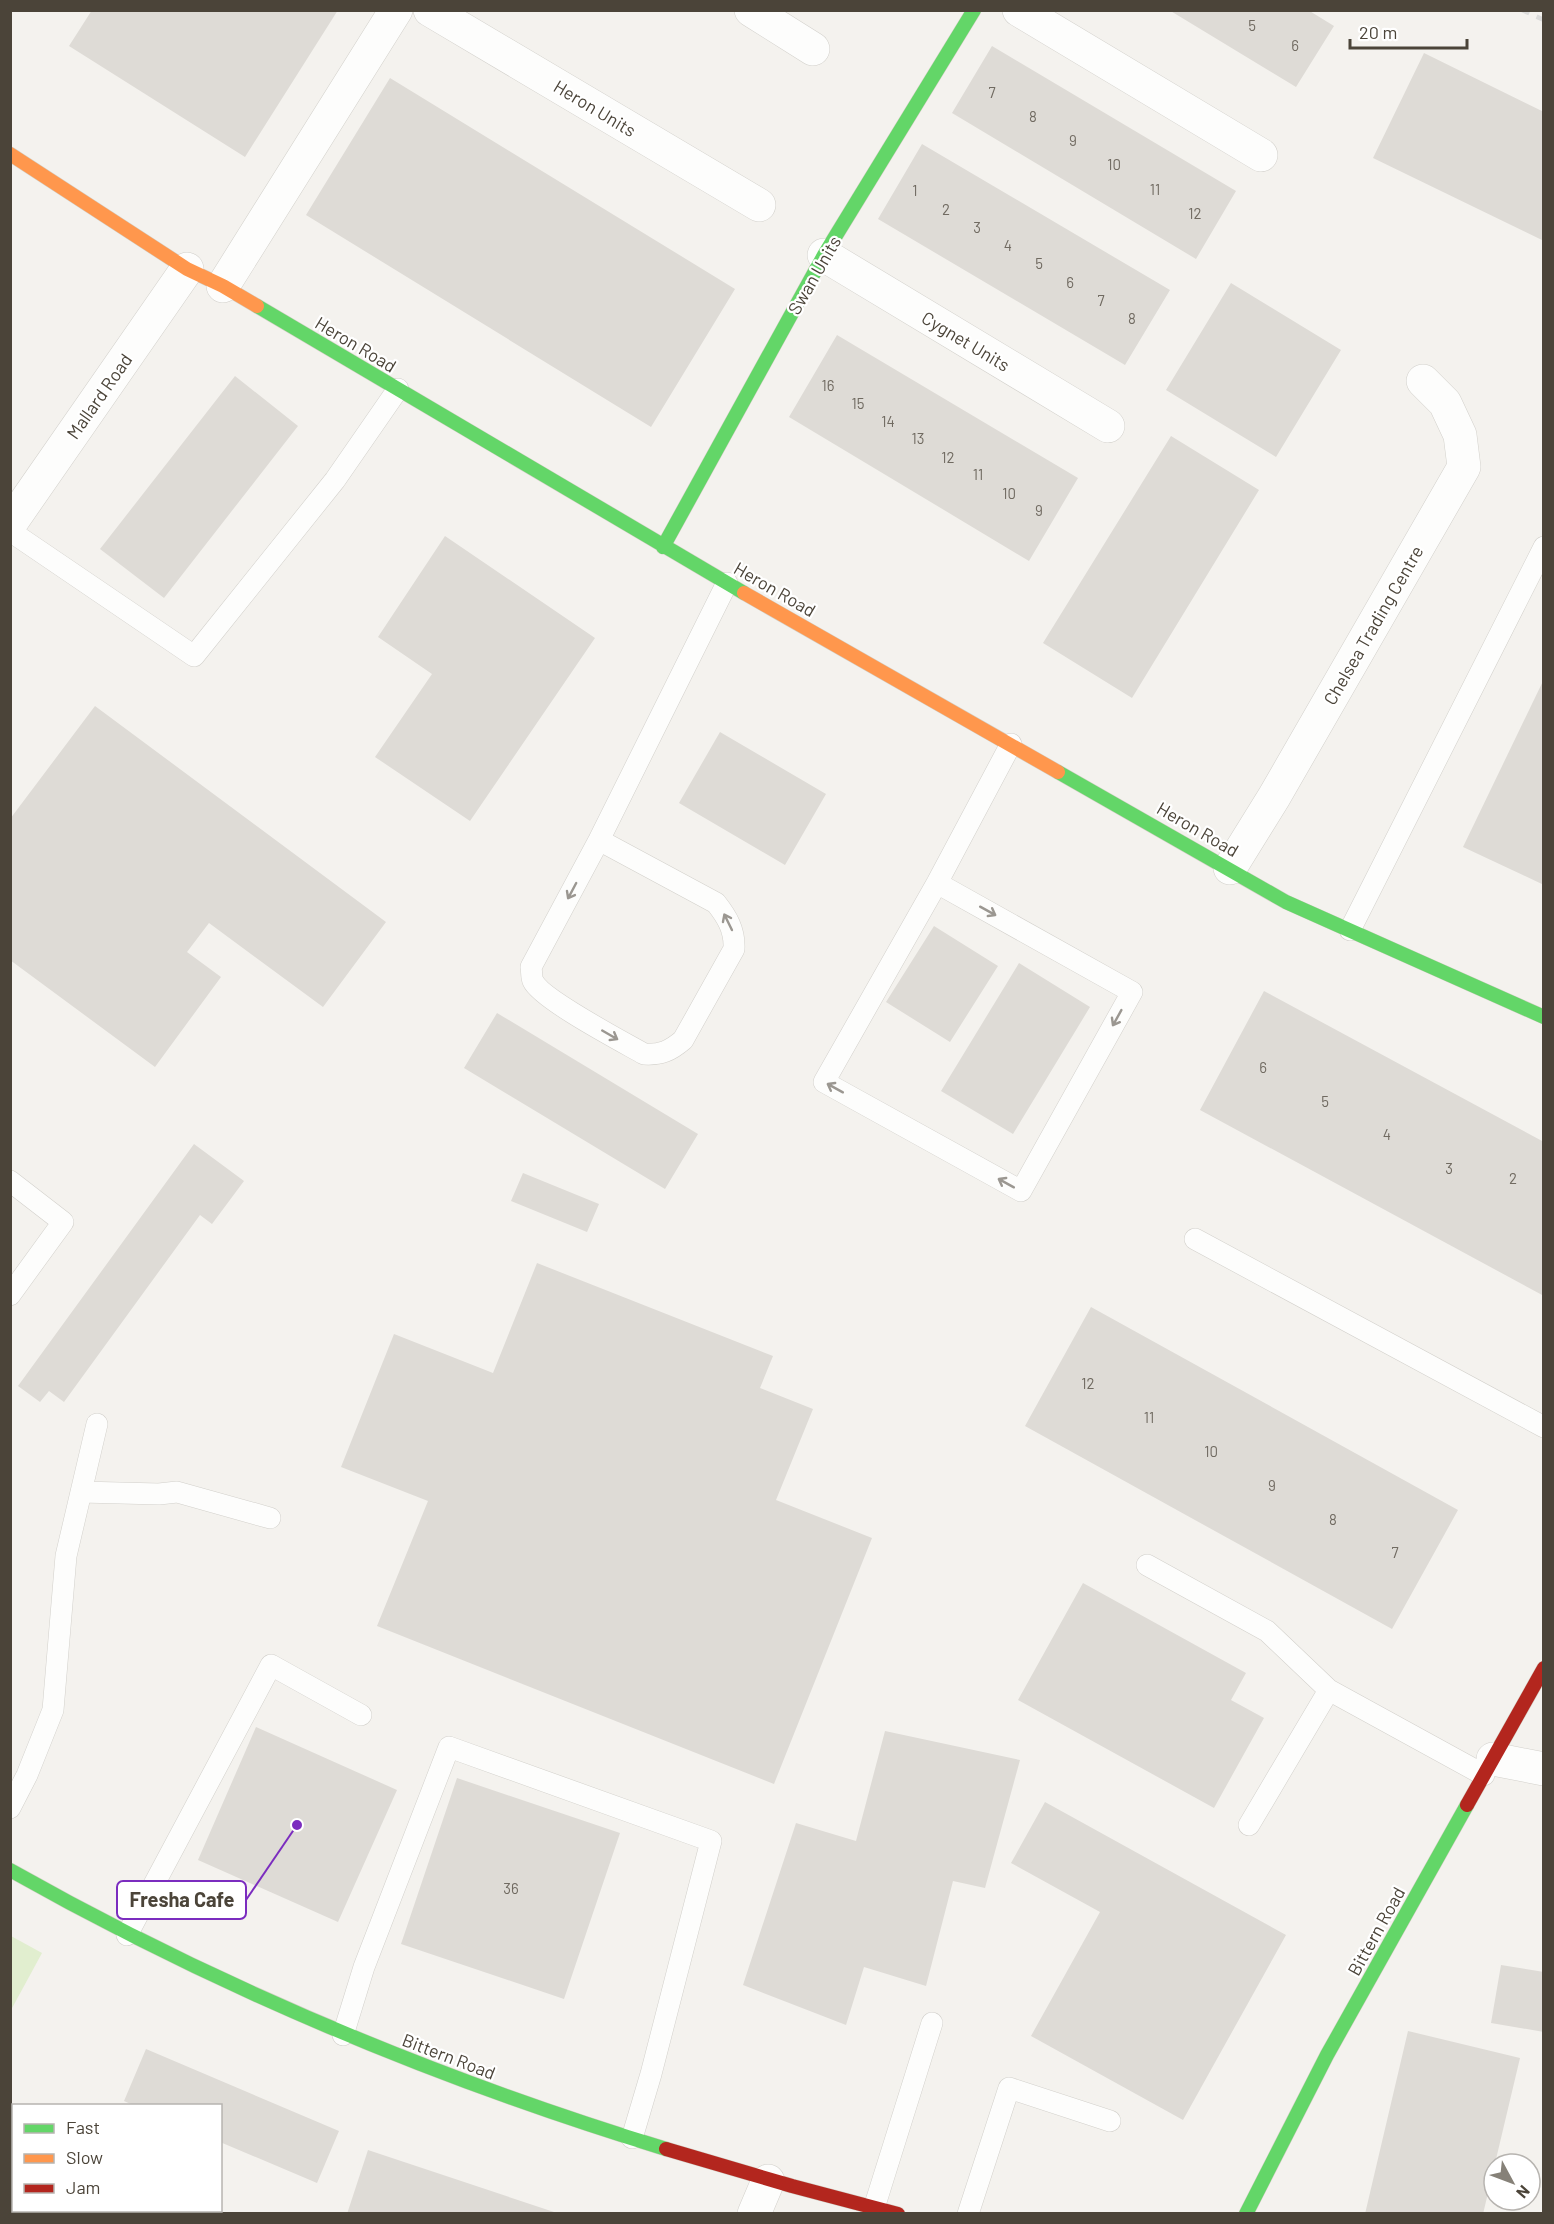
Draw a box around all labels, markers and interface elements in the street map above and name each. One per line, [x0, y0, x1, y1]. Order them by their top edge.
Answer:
scale bar [1350, 12, 1467, 50]
house number: 5 [1248, 16, 1256, 34]
text: 20 m [1359, 21, 1397, 43]
house number: 6 [1291, 36, 1299, 54]
street label: Heron Units [550, 75, 640, 141]
house number: 7 [988, 83, 996, 101]
house number: 8 [1029, 107, 1037, 125]
house number: 9 [1069, 131, 1077, 149]
house number: 10 [1107, 155, 1121, 173]
house number: 11 [1150, 180, 1160, 198]
house number: 1 [912, 181, 918, 199]
house number: 2 [942, 200, 950, 218]
house number: 12 [1188, 204, 1202, 222]
house number: 3 [973, 218, 981, 236]
street label: Swan Units [783, 232, 845, 318]
house number: 4 [1004, 236, 1012, 254]
house number: 5 [1035, 254, 1043, 272]
house number: 6 [1066, 273, 1074, 291]
house number: 7 [1097, 291, 1105, 309]
street label: Cygnet Units [918, 306, 1014, 376]
house number: 8 [1128, 309, 1136, 327]
street label: Heron Road [311, 311, 401, 377]
street label: Mallard Road [62, 349, 136, 443]
house number: 16 [822, 376, 834, 394]
house number: 15 [852, 394, 864, 412]
house number: 14 [881, 412, 895, 430]
house number: 13 [912, 429, 924, 447]
house number: 12 [941, 448, 955, 466]
house number: 11 [973, 465, 983, 483]
house number: 10 [1002, 484, 1016, 502]
house number: 9 [1035, 501, 1043, 519]
street label: Chelsea Trading Centre [1318, 541, 1428, 709]
street label: Heron Road [730, 557, 820, 621]
street label: Heron Road [1153, 797, 1243, 861]
one-way arrow [566, 882, 577, 900]
one-way arrow [979, 906, 996, 918]
one-way arrow [721, 913, 733, 931]
one-way arrow [1111, 1009, 1123, 1026]
one-way arrow [601, 1029, 618, 1041]
house number: 6 [1259, 1058, 1267, 1076]
one-way arrow [827, 1082, 844, 1094]
house number: 5 [1321, 1092, 1329, 1110]
house number: 4 [1383, 1125, 1391, 1143]
house number: 3 [1445, 1159, 1453, 1177]
house number: 2 [1509, 1169, 1517, 1187]
one-way arrow [997, 1176, 1014, 1188]
house number: 12 [1081, 1374, 1095, 1392]
house number: 11 [1144, 1408, 1154, 1426]
house number: 10 [1204, 1442, 1218, 1460]
house number: 9 [1268, 1476, 1276, 1494]
house number: 8 [1329, 1510, 1337, 1528]
house number: 7 [1391, 1543, 1399, 1561]
house number: 36 [503, 1879, 519, 1897]
callout: Fresha Cafe [117, 1881, 246, 1919]
street label: Bittern Road [1343, 1883, 1409, 1979]
text: Fresha Cafe [130, 1887, 234, 1911]
street label: Bittern Road [399, 2028, 499, 2084]
legend [12, 2104, 222, 2212]
text: Fast [66, 2116, 100, 2138]
text: Slow [66, 2146, 103, 2168]
north arrow [1482, 2152, 1542, 2212]
text: Jam [66, 2176, 100, 2198]
text: N [1513, 2182, 1534, 2202]

